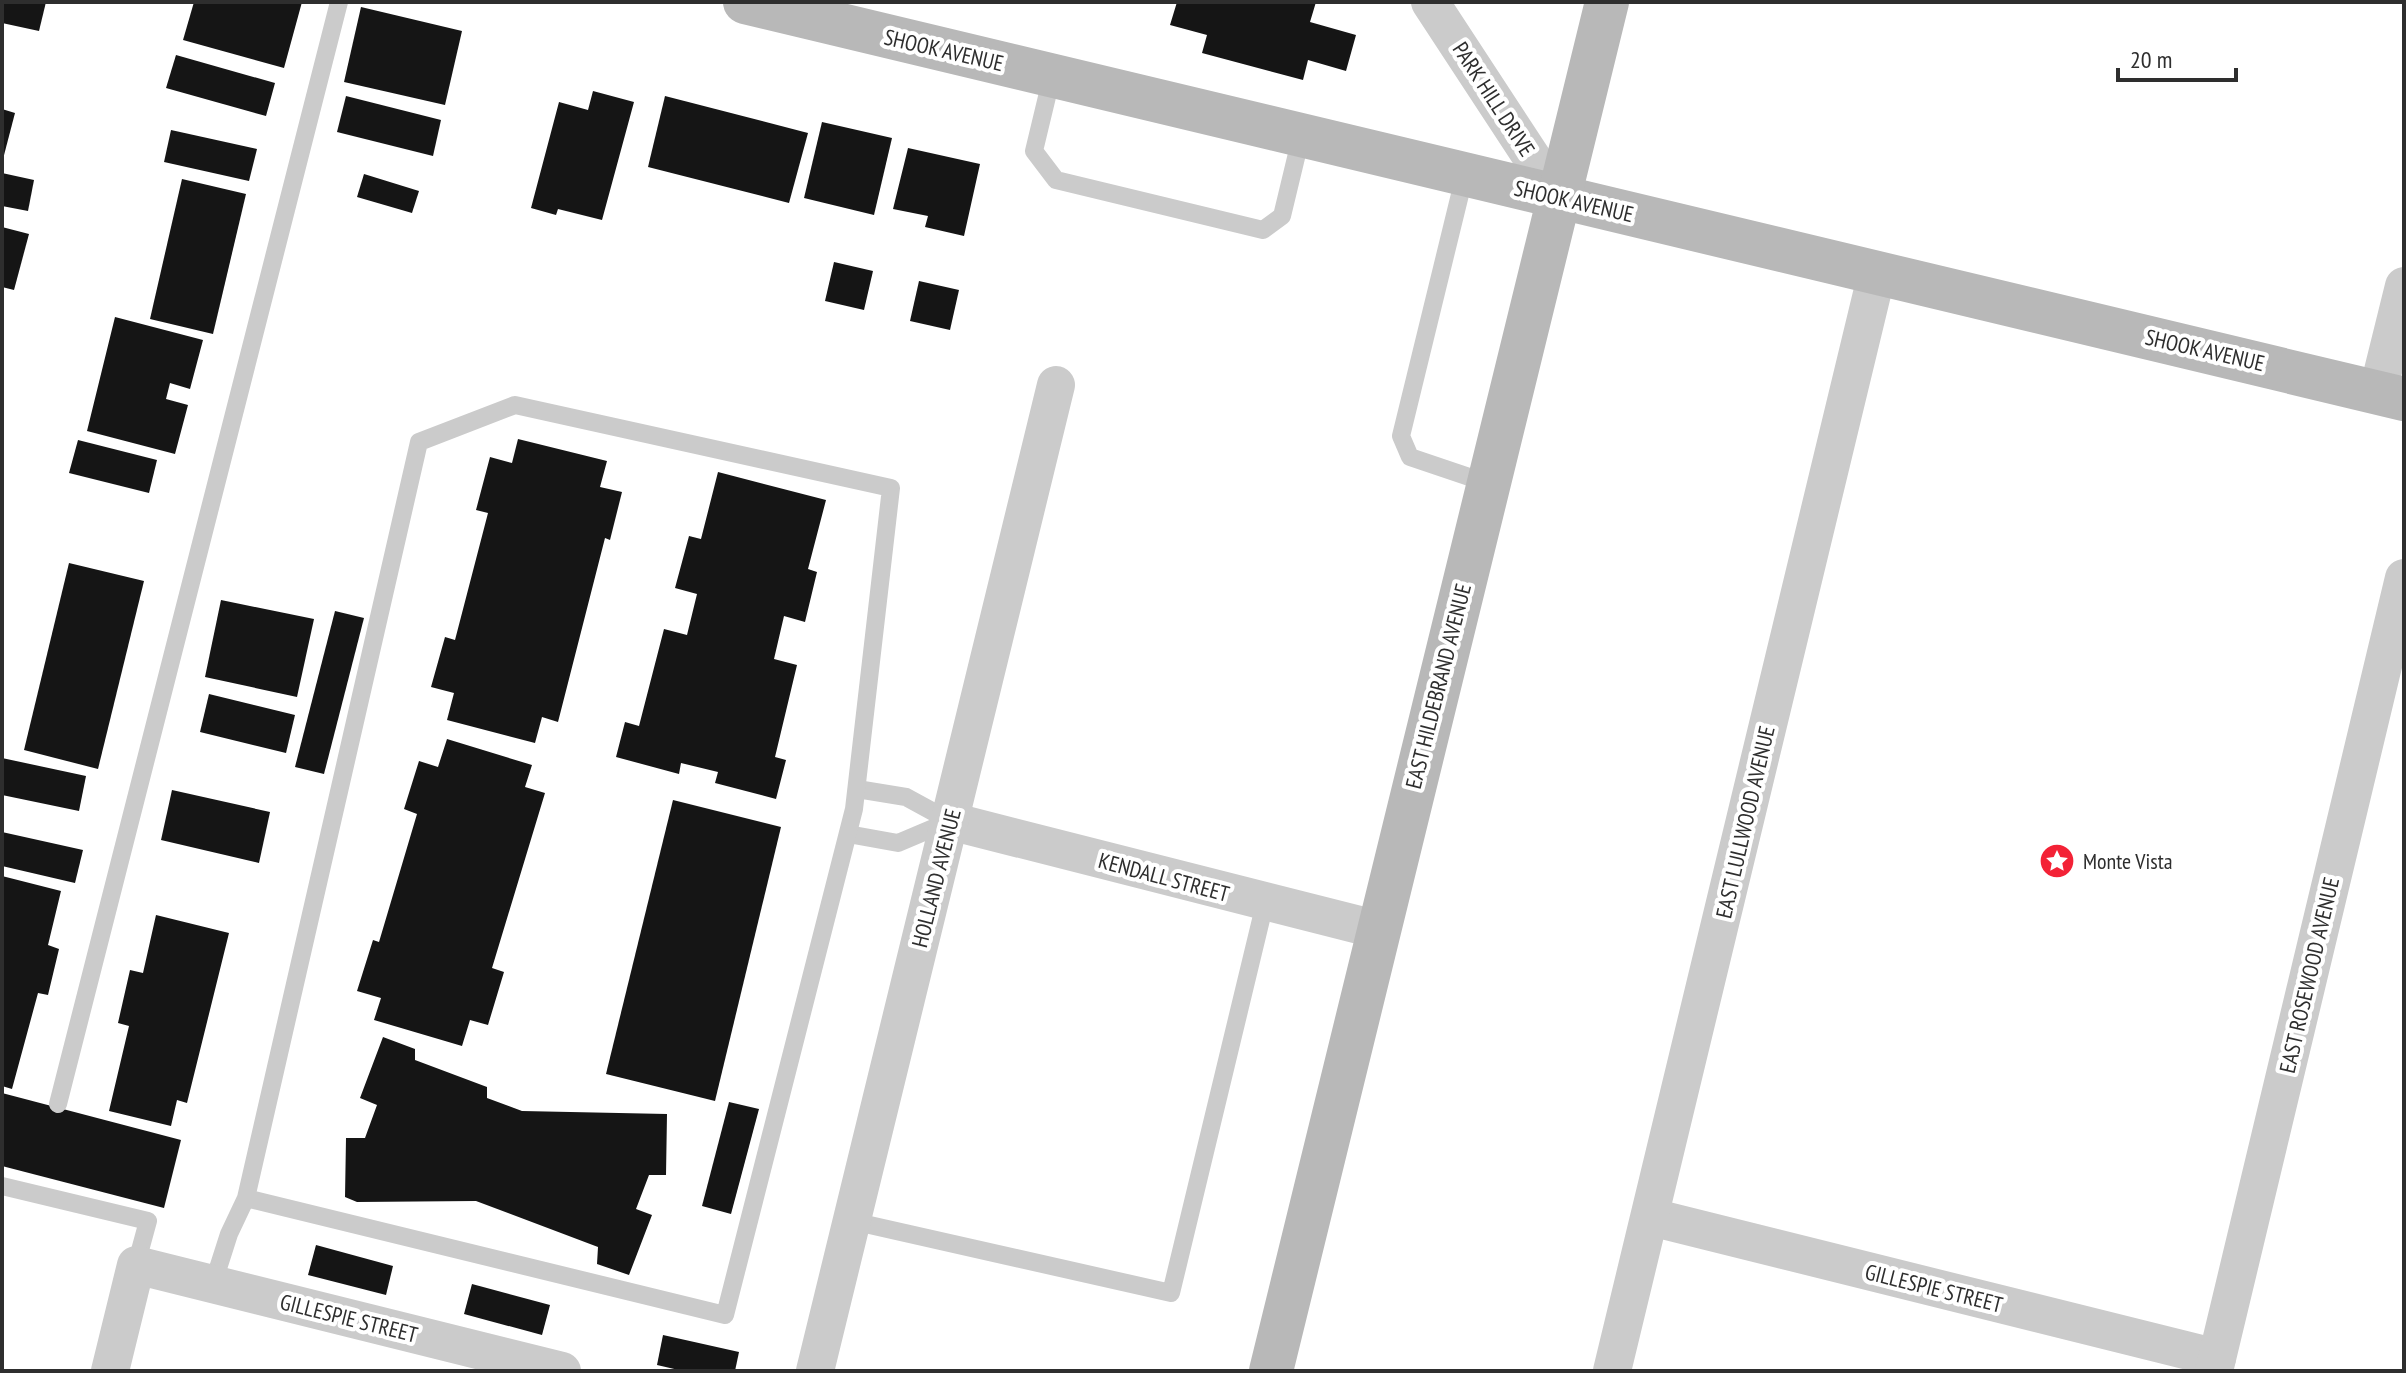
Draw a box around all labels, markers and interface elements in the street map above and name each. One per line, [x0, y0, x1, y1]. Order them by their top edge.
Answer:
street label: SHOOK AVENUE [882, 23, 1006, 77]
scale bar [2118, 32, 2236, 82]
street label: PARK HILL DRIVE [1447, 37, 1541, 161]
text: 20 m [2130, 44, 2172, 75]
street label: SHOOK AVENUE [1512, 174, 1636, 228]
street label: SHOOK AVENUE [2143, 323, 2267, 377]
street label: EAST HILDEBRAND AVENUE [1399, 581, 1477, 791]
street label: EAST LULLWOOD AVENUE [1709, 723, 1781, 921]
street label: HOLLAND AVENUE [905, 806, 967, 950]
place icon: Monte Vista [2038, 842, 2076, 880]
street label: KENDALL STREET [1096, 846, 1233, 908]
place label: Monte Vista [2083, 847, 2173, 875]
street label: EAST ROSEWOOD AVENUE [2273, 874, 2345, 1076]
street label: GILLESPIE STREET [1862, 1257, 2006, 1319]
street label: GILLESPIE STREET [277, 1287, 421, 1349]

